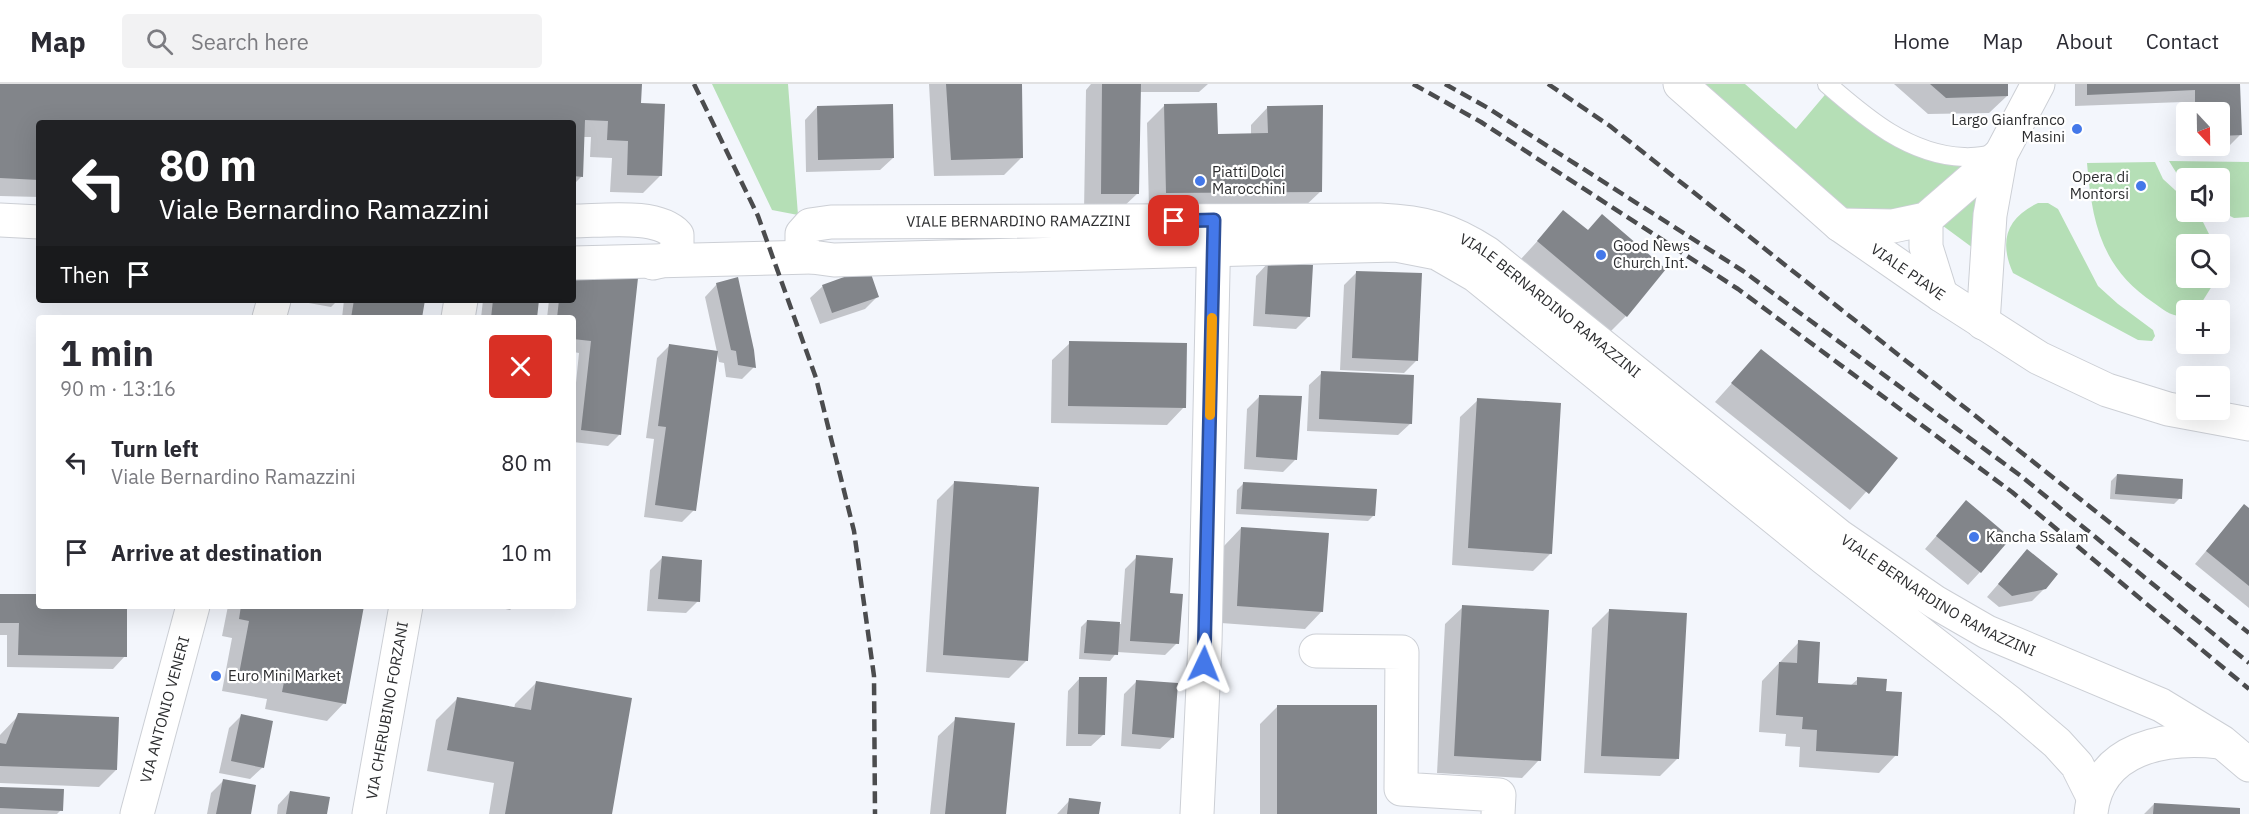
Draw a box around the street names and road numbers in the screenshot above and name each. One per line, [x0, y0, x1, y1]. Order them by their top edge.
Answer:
street label: VIALE BERNARDINO RAMAZZINI [906, 211, 1131, 231]
street label: VIALE BERNARDINO RAMAZZINI [1456, 229, 1645, 382]
street label: VIALE PIAVE [1867, 239, 1949, 304]
street label: VIALE BERNARDINO RAMAZZINI [1837, 530, 2039, 660]
street label: VIA CHERUBINO FORZANI [362, 620, 412, 801]
street label: VIA ANTONIO VENERI [136, 634, 193, 785]

